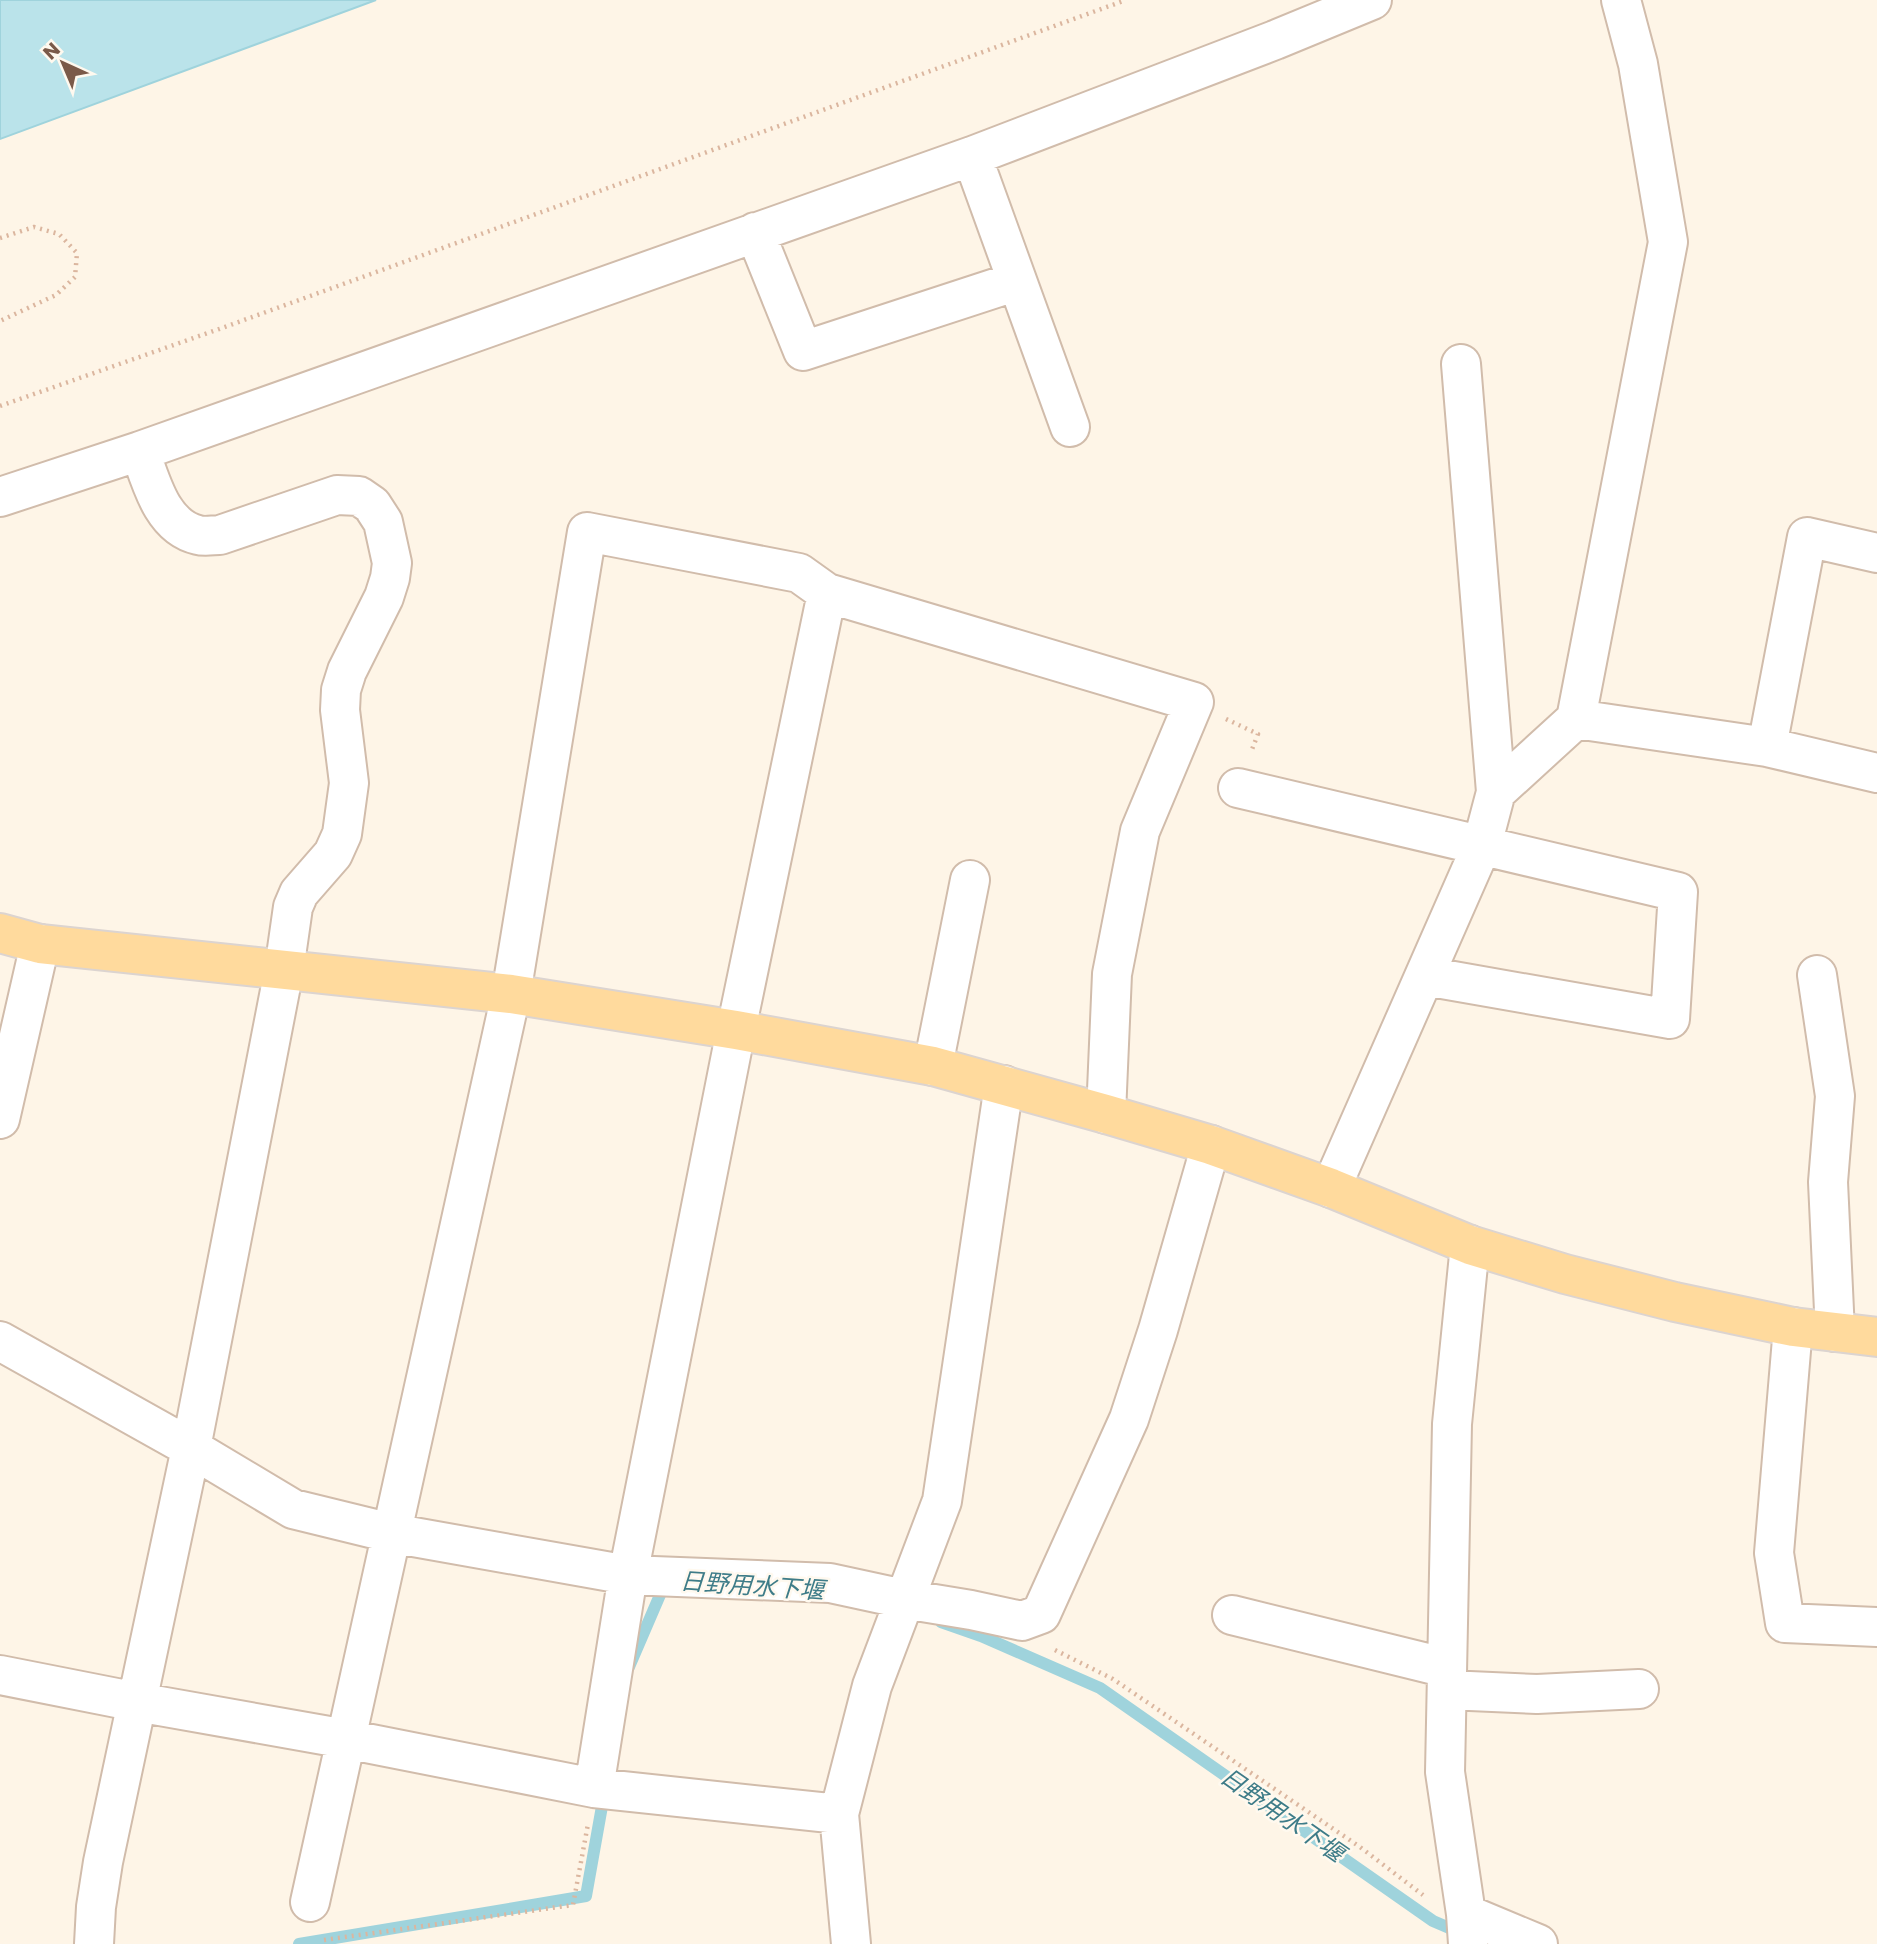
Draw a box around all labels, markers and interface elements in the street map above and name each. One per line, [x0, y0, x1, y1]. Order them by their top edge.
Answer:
north arrow [28, 28, 98, 98]
text: N [37, 36, 66, 66]
water label: 日野用水下堰 [679, 1564, 829, 1607]
water label: 日野用水下堰 [1214, 1760, 1354, 1872]

